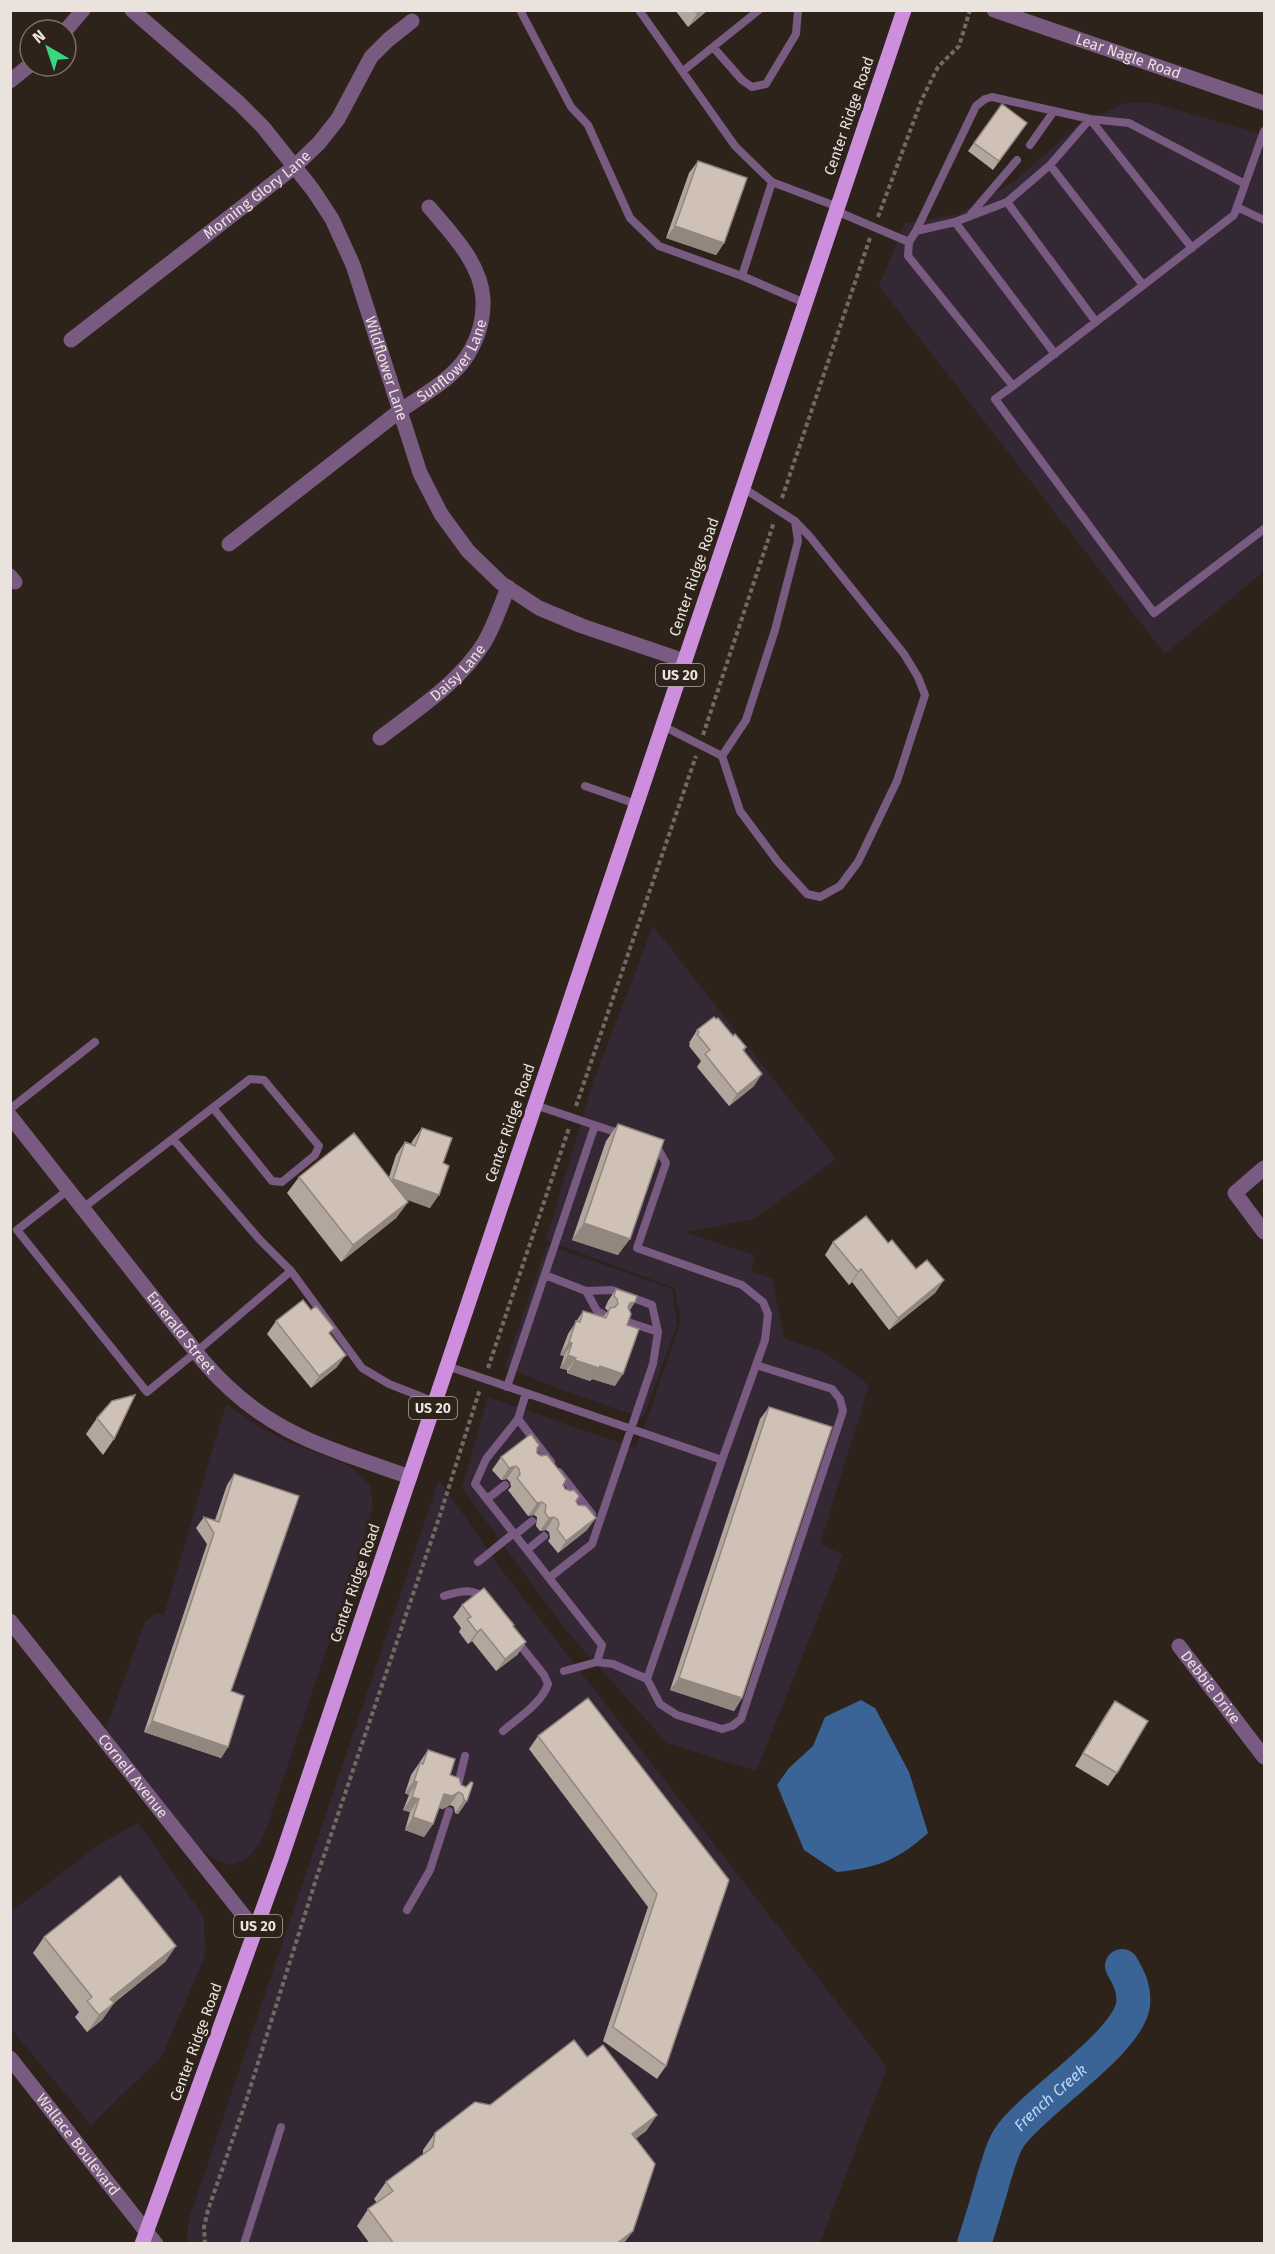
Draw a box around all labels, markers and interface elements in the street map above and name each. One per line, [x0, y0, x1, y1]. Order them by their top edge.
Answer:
north arrow [18, 18, 78, 78]
text: N [29, 26, 49, 47]
street label: Lear Nagle Road [1073, 30, 1183, 83]
street label: Center Ridge Road [820, 54, 878, 178]
street label: Morning Glory Lane [200, 147, 315, 243]
street label: Wildflower Lane [361, 314, 412, 423]
street label: Sunflower Lane [413, 318, 490, 406]
street label: Center Ridge Road [665, 515, 723, 639]
street label: Daisy Lane [427, 641, 490, 705]
road number: US 20 [656, 664, 704, 686]
street label: Center Ridge Road [481, 1061, 539, 1185]
street label: Emerald Street [143, 1288, 220, 1378]
road number: US 20 [409, 1397, 457, 1419]
street label: Center Ridge Road [326, 1521, 384, 1645]
street label: Debbie Drive [1177, 1647, 1244, 1727]
street label: Cornell Avenue [94, 1730, 172, 1822]
road number: US 20 [234, 1915, 282, 1937]
street label: Center Ridge Road [166, 1980, 226, 2104]
water label: French Creek [1010, 2060, 1091, 2135]
street label: Wallace Boulevard [32, 2090, 123, 2199]

